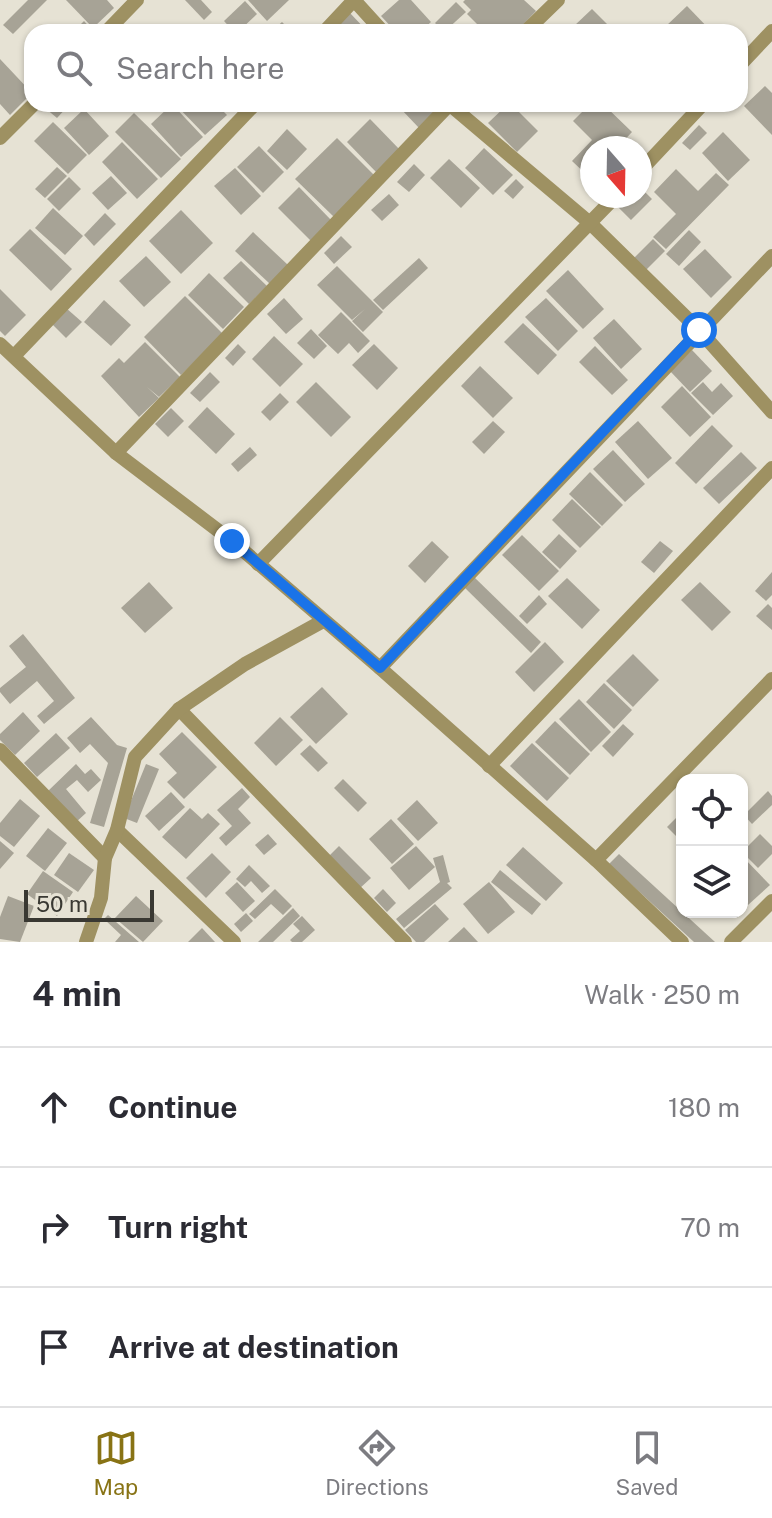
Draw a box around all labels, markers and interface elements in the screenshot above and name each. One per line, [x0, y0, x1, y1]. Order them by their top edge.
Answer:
search box [24, 24, 748, 112]
icon: search [52, 46, 96, 90]
text: Search here [116, 50, 284, 86]
north arrow [580, 136, 652, 208]
route start [681, 312, 717, 348]
route end [214, 523, 250, 559]
map controls [676, 774, 748, 918]
button: locate [676, 774, 748, 846]
button: layers [676, 846, 748, 918]
scale bar [24, 886, 154, 922]
text: 50 m [36, 891, 88, 917]
text: 4 min [32, 974, 122, 1014]
text: Walk · 250 m [584, 979, 740, 1010]
icon: ahead [32, 1085, 76, 1129]
text: Continue [108, 1089, 238, 1125]
text: 180 m [668, 1092, 740, 1123]
icon: right [32, 1205, 76, 1249]
text: Turn right [108, 1209, 248, 1245]
text: 70 m [680, 1212, 740, 1243]
icon: arrive [32, 1325, 76, 1369]
text: Arrive at destination [108, 1329, 399, 1365]
tab: Map [94, 1426, 138, 1500]
tab: Directions [325, 1426, 429, 1500]
tab: Saved [616, 1426, 678, 1500]

